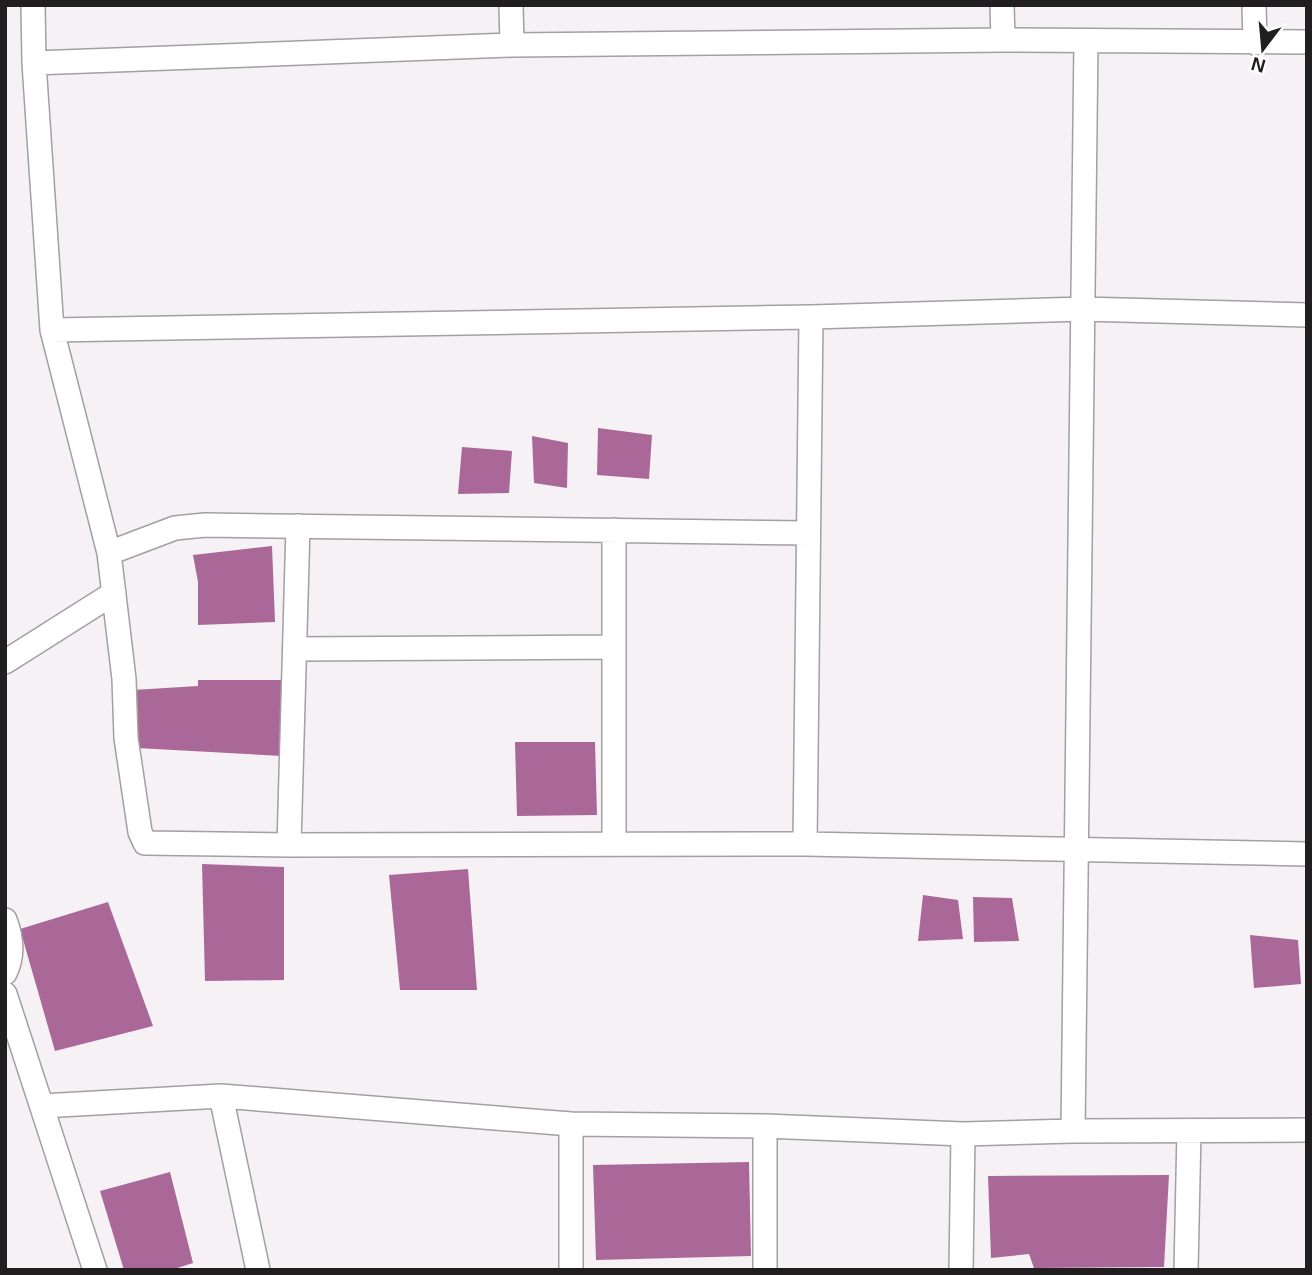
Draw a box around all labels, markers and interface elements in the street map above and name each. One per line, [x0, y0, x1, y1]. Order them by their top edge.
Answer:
north arrow [1228, 14, 1298, 84]
text: N [1249, 53, 1268, 77]

